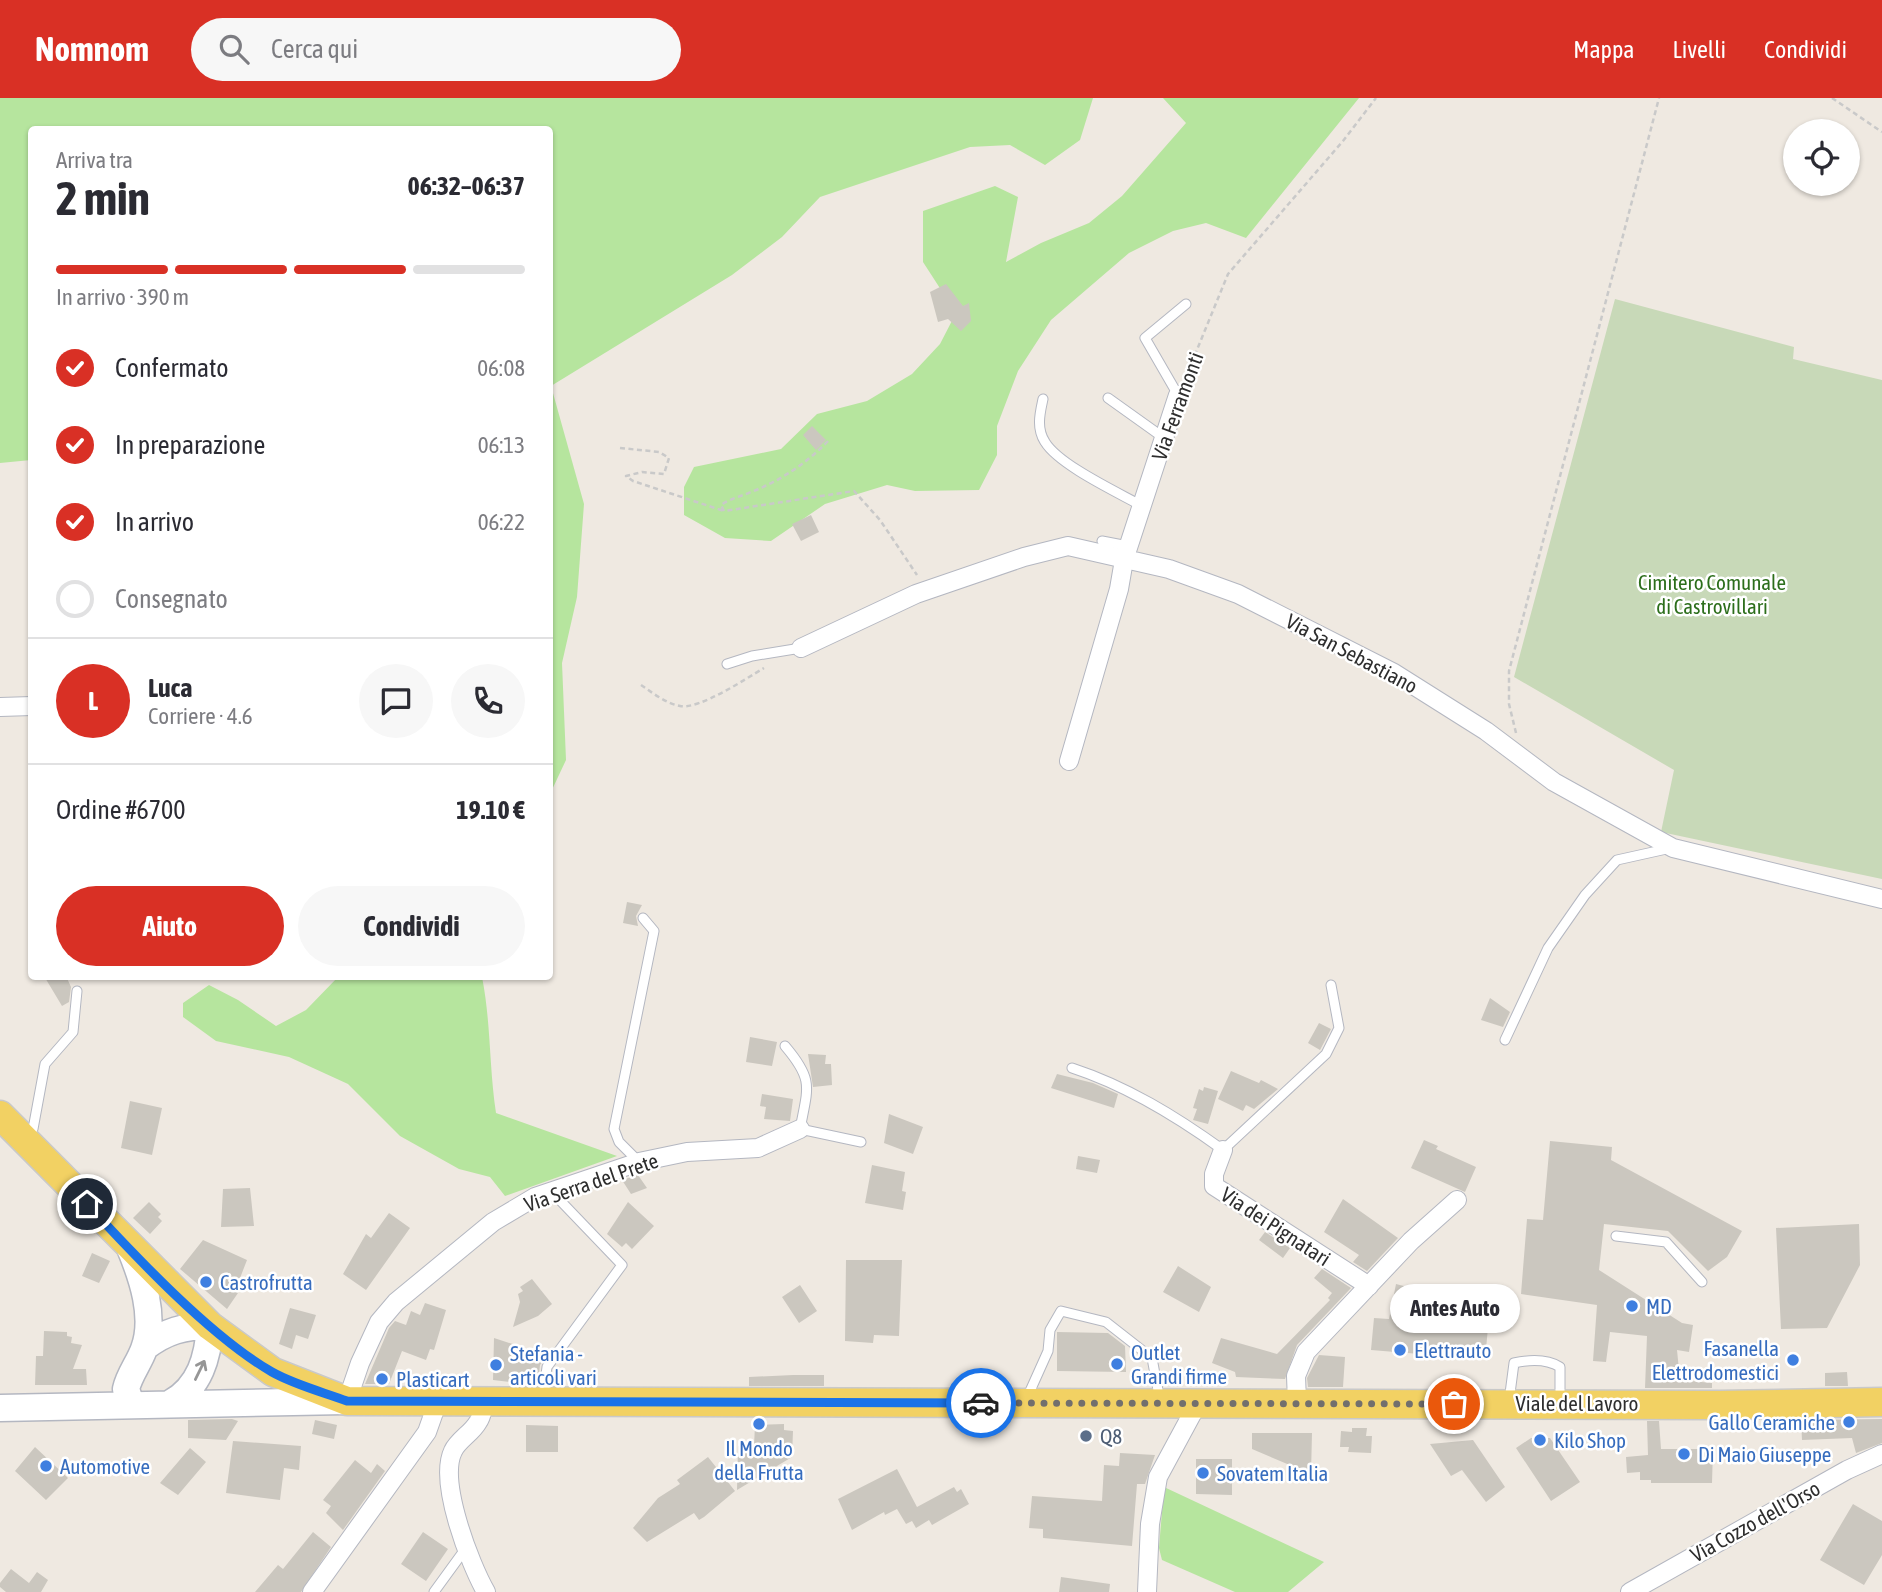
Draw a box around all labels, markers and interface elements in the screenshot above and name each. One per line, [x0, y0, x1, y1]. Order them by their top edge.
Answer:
search box [191, 18, 681, 81]
text: Nomnom [35, 30, 149, 68]
icon: search [215, 30, 253, 68]
text: Cerca qui [271, 34, 358, 64]
text: Mappa [1573, 36, 1634, 63]
text: Livelli [1672, 36, 1726, 63]
text: Condividi [1764, 36, 1847, 63]
map controls [1783, 119, 1860, 196]
button: locate [1783, 119, 1860, 196]
text: Arriva tra [56, 147, 133, 173]
text: 06:32–06:37 [408, 171, 525, 201]
text: 2 min [56, 172, 150, 225]
text: In arrivo · 390 m [56, 284, 189, 310]
icon: check [56, 349, 94, 387]
street label: Via Ferramonti [1146, 349, 1208, 463]
text: Confermato [115, 353, 228, 383]
text: 06:08 [477, 355, 525, 381]
icon: check [56, 426, 94, 464]
text: In preparazione [115, 430, 265, 460]
text: 06:13 [478, 432, 525, 458]
icon: check [56, 503, 94, 541]
text: In arrivo [115, 507, 194, 537]
text: 06:22 [478, 509, 525, 535]
park label: Cimitero Comunale di Castrovillari [1638, 570, 1786, 618]
text: Consegnato [115, 584, 228, 614]
street label: Via San Sebastiano [1282, 608, 1422, 698]
button: chat [359, 664, 433, 738]
button: phone [451, 664, 525, 738]
text: Luca [148, 673, 192, 703]
text: L [88, 686, 98, 716]
text: Corriere · 4.6 [148, 703, 253, 729]
text: Ordine #6700 [56, 795, 185, 825]
text: 19.10 € [456, 795, 525, 825]
button: Aiuto [56, 886, 284, 966]
button: Condividi [298, 886, 525, 966]
street label: Via Serra del Prete [521, 1148, 661, 1216]
pin [57, 1174, 117, 1234]
street label: Via dei Pignatari [1217, 1182, 1335, 1270]
icon: home [68, 1185, 106, 1223]
place label: Castrofrutta [220, 1270, 313, 1294]
marker: Castrofrutta [198, 1274, 214, 1290]
callout: Antes Auto [1389, 1285, 1519, 1334]
place label: MD [1646, 1294, 1672, 1318]
text: Antes Auto [1410, 1295, 1500, 1321]
marker: MD [1624, 1298, 1640, 1314]
place label: Fasanella Elettrodomestici [1652, 1336, 1779, 1384]
place label: Elettrauto [1414, 1338, 1491, 1362]
place label: Outlet Grandi firme [1131, 1340, 1227, 1388]
place label: Stefania - articoli vari [510, 1341, 597, 1389]
marker: Elettrauto [1392, 1342, 1408, 1358]
marker: Fasanella Elettrodomestici [1785, 1352, 1801, 1368]
marker: Outlet Grandi firme [1109, 1356, 1125, 1372]
marker: Stefania - articoli vari [488, 1357, 504, 1373]
one-way arrow [194, 1360, 207, 1381]
place label: Plasticart [396, 1367, 469, 1391]
courier [946, 1368, 1016, 1438]
marker: Plasticart [374, 1371, 390, 1387]
pin [1424, 1374, 1484, 1434]
icon: car [962, 1384, 1000, 1422]
icon: bag [1435, 1385, 1473, 1423]
street label: Viale del Lavoro [1516, 1391, 1638, 1415]
place label: Gallo Ceramiche [1708, 1410, 1835, 1434]
marker: Gallo Ceramiche [1841, 1414, 1857, 1430]
marker: Il Mondo della Frutta [751, 1416, 767, 1432]
place label: Q8 [1100, 1424, 1122, 1448]
marker: Q8 [1078, 1428, 1094, 1444]
place label: Kilo Shop [1554, 1428, 1626, 1452]
marker: Kilo Shop [1532, 1432, 1548, 1448]
place label: Il Mondo della Frutta [714, 1436, 804, 1484]
place label: Di Maio Giuseppe [1698, 1442, 1831, 1466]
marker: Di Maio Giuseppe [1676, 1446, 1692, 1462]
place label: Automotive [60, 1454, 150, 1478]
marker: Automotive [38, 1458, 54, 1474]
place label: Sovatem Italia [1217, 1461, 1328, 1485]
marker: Sovatem Italia [1195, 1465, 1211, 1481]
street label: Via Cozzo dell'Orso [1686, 1476, 1824, 1566]

